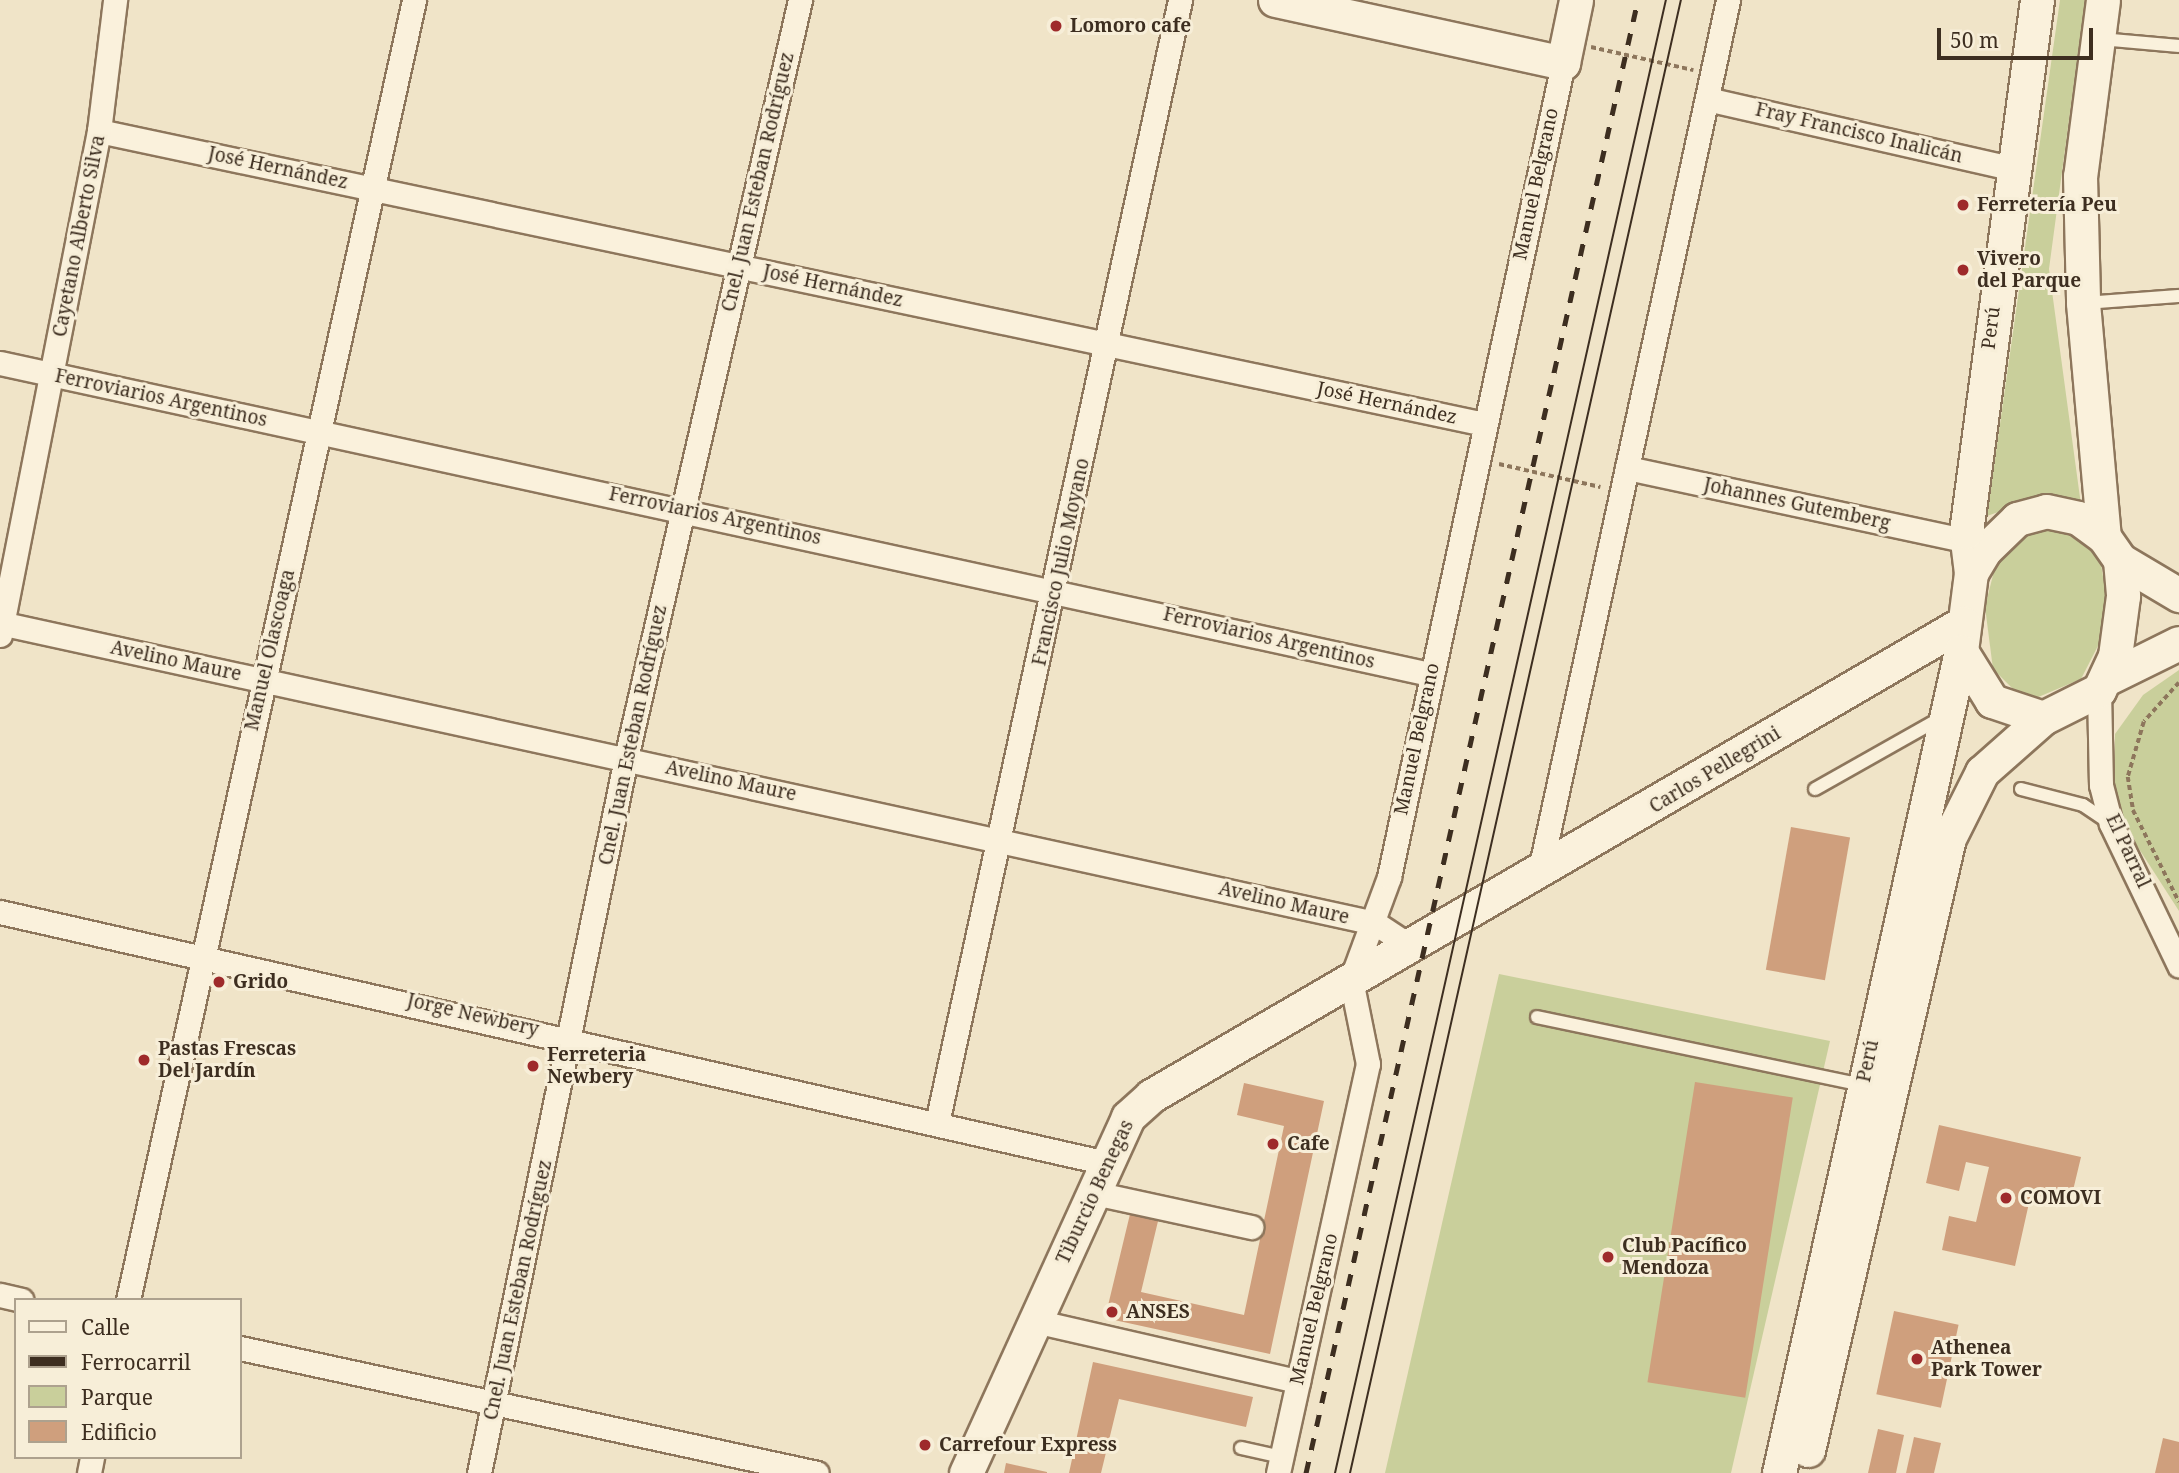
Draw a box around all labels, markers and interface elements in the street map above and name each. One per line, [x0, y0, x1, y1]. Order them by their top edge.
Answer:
scale bar [1941, 14, 2097, 58]
place label: Lomoro cafe [1070, 15, 1191, 37]
marker: Lomoro cafe [1048, 18, 1064, 34]
text: 50 m [1950, 26, 1999, 54]
street label: Cnel. Juan Esteban Rodríguez [717, 50, 799, 314]
street label: Fray Francisco Inalicán [1753, 98, 1965, 168]
street label: Manuel Belgrano [1509, 106, 1563, 262]
street label: Cayetano Alberto Silva [48, 133, 110, 339]
street label: José Hernández [206, 142, 350, 194]
place label: Ferretería Peu [1977, 194, 2117, 216]
marker: Ferretería Peu [1955, 197, 1971, 213]
place label: Vivero del Parque [1977, 248, 2081, 292]
street label: José Hernández [761, 260, 905, 312]
marker: Vivero del Parque [1955, 262, 1971, 278]
street label: Perú [1977, 305, 2005, 351]
street label: Ferroviarios Argentinos [53, 364, 269, 432]
street label: José Hernández [1315, 377, 1459, 429]
street label: Francisco Julio Moyano [1028, 456, 1094, 668]
street label: Johannes Gutemberg [1702, 473, 1892, 535]
street label: Ferroviarios Argentinos [607, 482, 823, 550]
street label: Manuel Olascoaga [240, 567, 300, 733]
street label: Cnel. Juan Esteban Rodríguez [594, 603, 672, 867]
street label: Ferroviarios Argentinos [1161, 603, 1377, 673]
street label: Avelino Maure [108, 636, 244, 686]
street label: Manuel Belgrano [1390, 661, 1444, 817]
street label: Carlos Pellegrini [1645, 722, 1785, 818]
street label: Avelino Maure [663, 756, 799, 806]
street label: El Parral [2101, 810, 2155, 892]
street label: Avelino Maure [1217, 877, 1351, 929]
place label: Grido [233, 971, 288, 993]
marker: Grido [211, 974, 227, 990]
street label: Jorge Newbery [405, 989, 541, 1041]
place label: Pastas Frescas Del Jardín [158, 1038, 296, 1082]
street label: Perú [1852, 1038, 1884, 1084]
place label: Ferreteria Newbery [547, 1044, 646, 1088]
marker: Pastas Frescas Del Jardín [136, 1052, 152, 1068]
marker: Ferreteria Newbery [525, 1058, 541, 1074]
street label: Tiburcio Benegas [1052, 1116, 1138, 1268]
place label: Cafe [1287, 1133, 1330, 1155]
marker: Cafe [1265, 1136, 1281, 1152]
street label: Cnel. Juan Esteban Rodríguez [479, 1158, 557, 1422]
place label: COMOVI [2020, 1187, 2101, 1209]
marker: COMOVI [1998, 1190, 2014, 1206]
street label: Manuel Belgrano [1285, 1231, 1343, 1387]
place label: Club Pacífico Mendoza [1622, 1235, 1747, 1279]
marker: Club Pacífico Mendoza [1600, 1249, 1616, 1265]
legend [14, 1298, 242, 1459]
place label: ANSES [1126, 1301, 1190, 1323]
marker: ANSES [1104, 1304, 1120, 1320]
text: Calle [81, 1313, 130, 1341]
place label: Athenea Park Tower [1931, 1337, 2042, 1381]
text: Ferrocarril [81, 1348, 191, 1376]
marker: Athenea Park Tower [1909, 1351, 1925, 1367]
text: Parque [81, 1383, 153, 1411]
text: Edificio [81, 1418, 157, 1446]
place label: Carrefour Express [939, 1434, 1117, 1456]
marker: Carrefour Express [917, 1437, 933, 1453]

